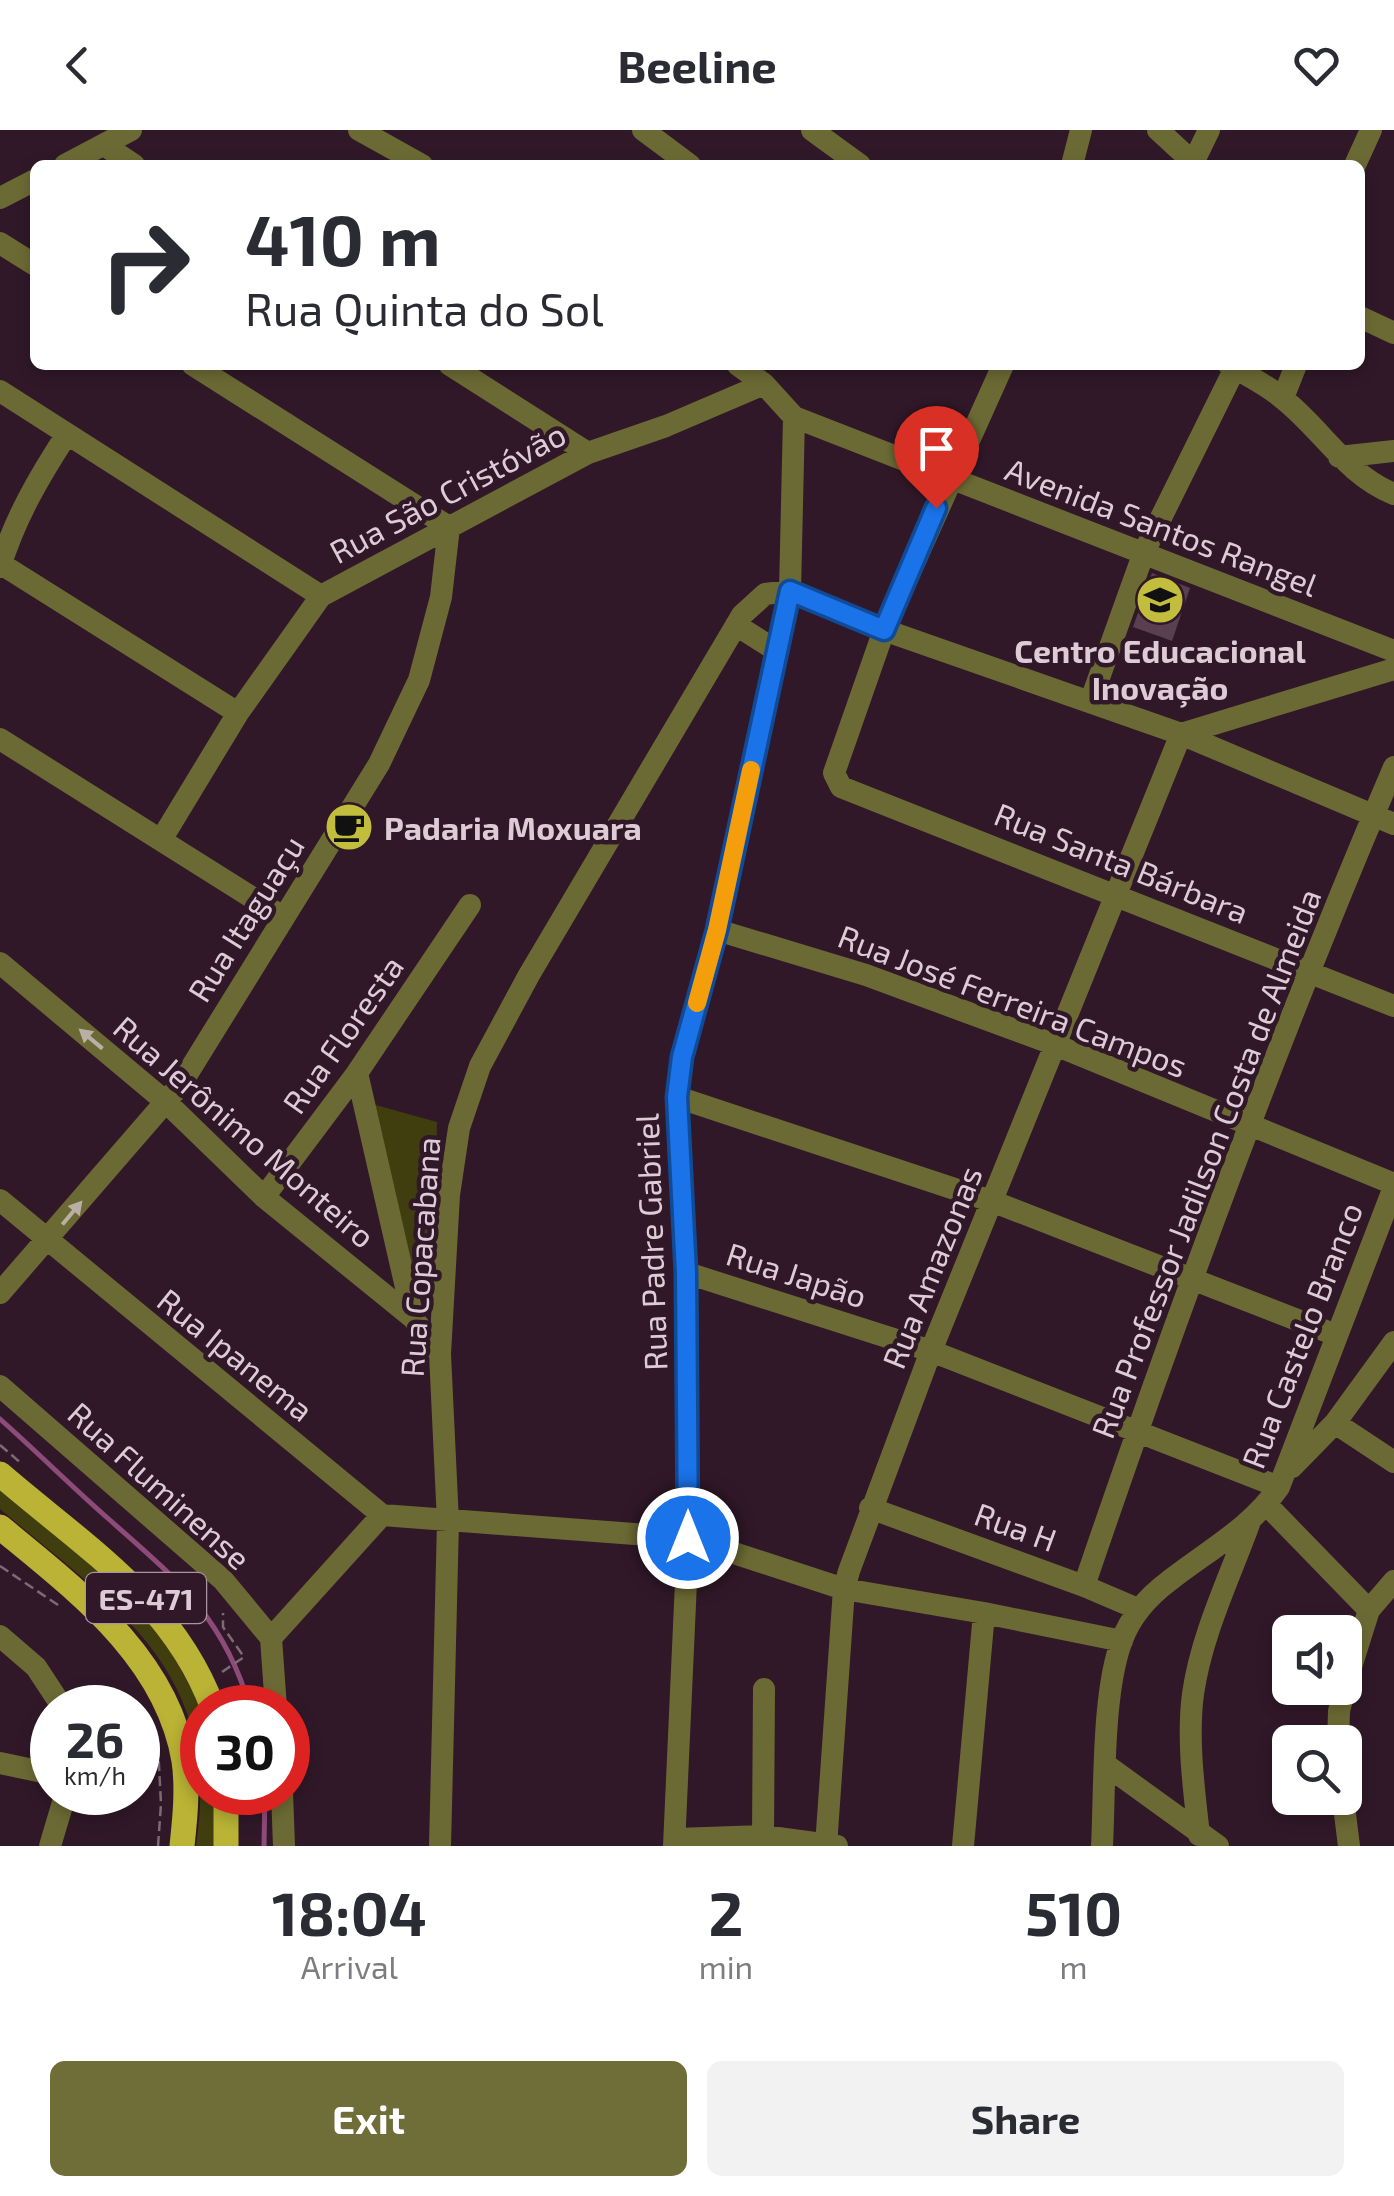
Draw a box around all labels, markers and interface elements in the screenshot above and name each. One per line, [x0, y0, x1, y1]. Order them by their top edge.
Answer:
icon: back [50, 38, 105, 93]
text: Beeline [617, 38, 777, 92]
icon: heart [1289, 38, 1344, 93]
text: 410 m [245, 196, 441, 280]
icon: right [80, 200, 210, 330]
text: Rua Quinta do Sol [245, 281, 604, 335]
pin [894, 406, 979, 509]
street label: Rua São Cristóvão [323, 414, 571, 570]
icon: arrive [909, 421, 964, 476]
street label: Avenida Santos Rangel [1001, 449, 1324, 603]
school or university icon: Centro Educacional Inovação [1134, 574, 1186, 626]
place label: Centro Educacional Inovação [1014, 631, 1306, 708]
street label: Rua Santa Bárbara [990, 794, 1254, 930]
cafe icon: Padaria Moxuara [323, 801, 375, 853]
place label: Padaria Moxuara [384, 808, 642, 846]
street label: Rua Itaguaçu [179, 828, 313, 1009]
street label: Rua Professor Jadilson Costa de Almeida [1082, 883, 1328, 1443]
street label: Rua José Ferreira Campos [833, 916, 1193, 1084]
street label: Rua Floresta [274, 948, 410, 1120]
street label: Rua Jerônimo Monteiro [107, 1007, 383, 1255]
one-way arrow [78, 1029, 103, 1050]
street label: Rua Padre Gabriel [627, 1112, 673, 1371]
street label: Rua Copacabana [392, 1136, 446, 1378]
street label: Rua Amazonas [873, 1161, 989, 1373]
street label: Rua Castelo Branco [1233, 1197, 1369, 1473]
one-way arrow [60, 1200, 82, 1225]
street label: Rua Japão [722, 1234, 872, 1314]
street label: Rua Ipanema [151, 1280, 321, 1428]
street label: Rua Fluminense [61, 1393, 259, 1577]
position arrow [636, 1486, 740, 1590]
street label: Rua H [970, 1494, 1062, 1558]
road number: ES-471 [86, 1573, 206, 1623]
map controls [1272, 1615, 1362, 1815]
button: sound [1272, 1615, 1362, 1705]
speed limit sign: 30 [180, 1685, 310, 1815]
text: 26 [66, 1708, 124, 1768]
button: search [1272, 1725, 1362, 1815]
text: km/h [64, 1760, 126, 1790]
text: 18:04 [272, 1876, 427, 1948]
text: 2 [709, 1876, 743, 1948]
text: 510 [1025, 1876, 1122, 1948]
text: Arrival [301, 1947, 398, 1985]
text: min [699, 1947, 753, 1985]
text: m [1060, 1947, 1088, 1985]
button: Exit [50, 2061, 687, 2176]
button: Share [707, 2061, 1344, 2176]

